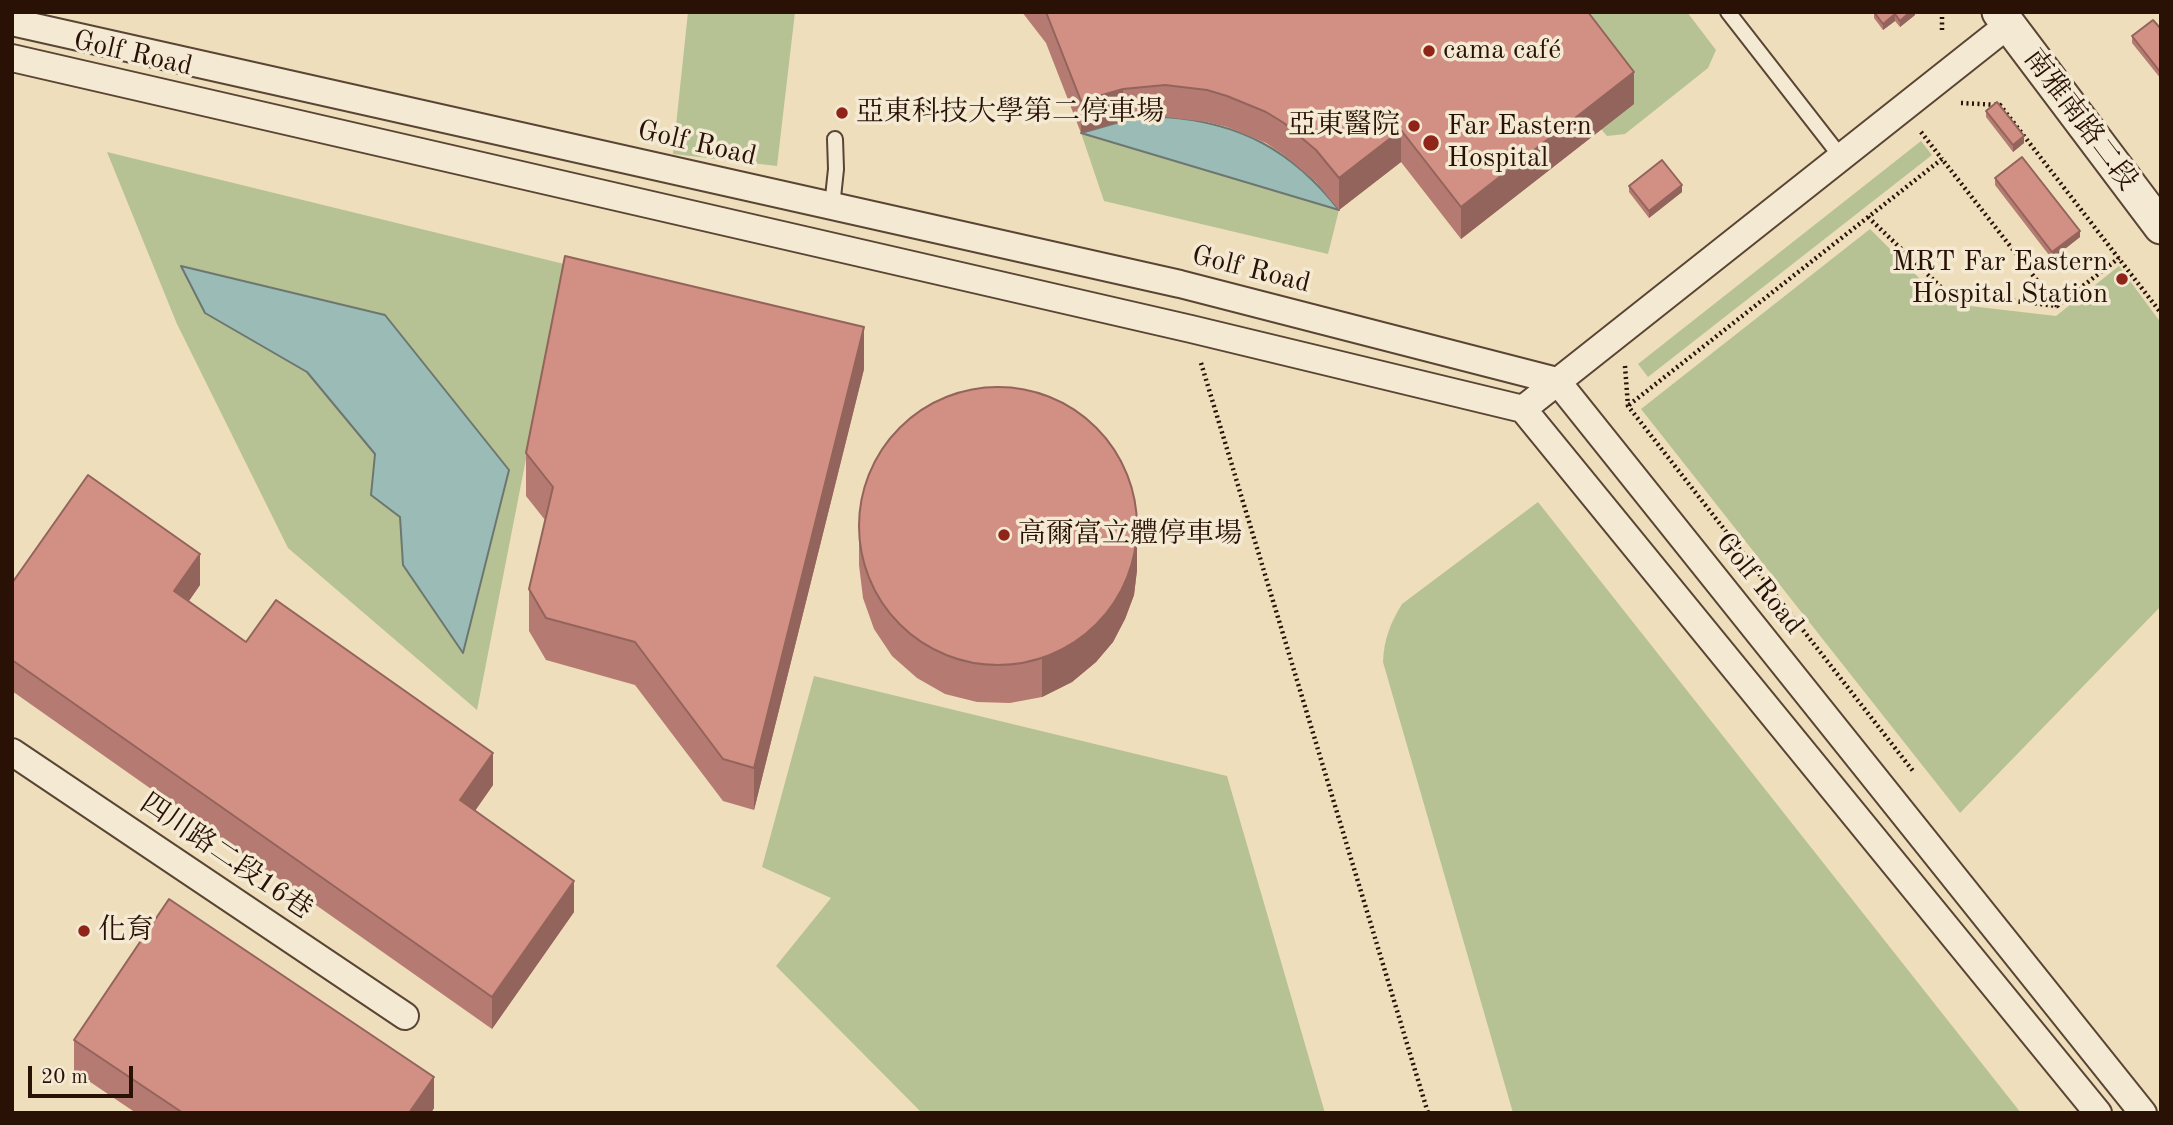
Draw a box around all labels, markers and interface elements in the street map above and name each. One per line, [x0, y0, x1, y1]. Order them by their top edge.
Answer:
street label: Golf Road [70, 24, 196, 84]
place label: cama café [1443, 34, 1561, 68]
marker: cama café [1421, 43, 1437, 59]
street label: 南雅南路二段 [2016, 43, 2144, 197]
place label: 亞東科技大學第二停車場 [856, 96, 1164, 130]
marker: 亞東科技大學第二停車場 [834, 105, 850, 121]
place label: 亞東醫院 [1288, 109, 1400, 143]
place label: Far Eastern Hospital [1447, 110, 1592, 176]
street label: Golf Road [634, 114, 760, 174]
marker: 亞東醫院 [1406, 118, 1422, 134]
marker: Far Eastern Hospital [1421, 133, 1441, 153]
street label: Golf Road [1188, 239, 1314, 301]
place label: MRT Far Eastern Hospital Station [1892, 246, 2108, 312]
marker: MRT Far Eastern Hospital Station [2114, 271, 2130, 287]
place label: 高爾富立體停車場 [1018, 518, 1242, 552]
street label: Golf Road [1708, 526, 1810, 642]
marker: 高爾富立體停車場 [996, 527, 1012, 543]
street label: 四川路二段16巷 [134, 787, 318, 927]
place label: 化育 [98, 914, 154, 948]
marker: 化育 [76, 923, 92, 939]
scale bar [32, 1052, 136, 1096]
text: 20 m [41, 1067, 88, 1088]

